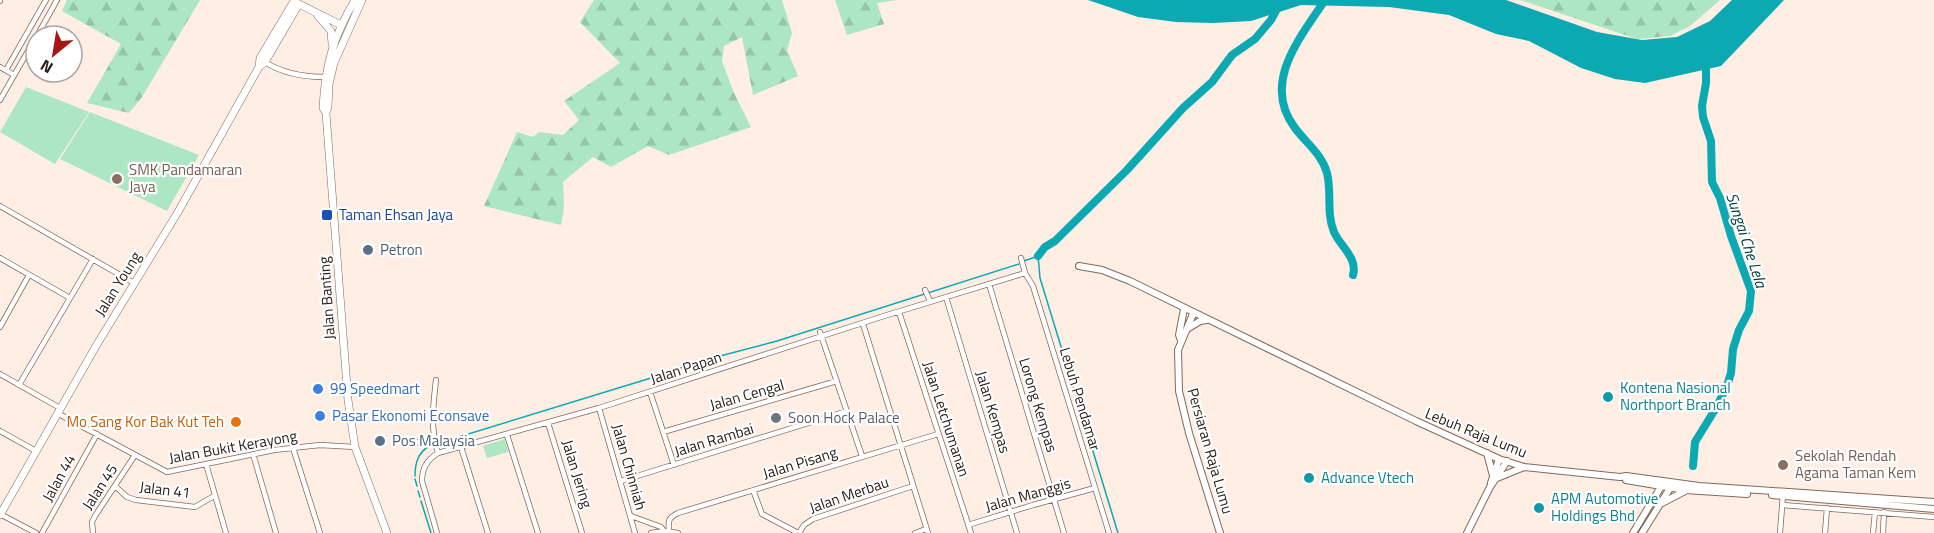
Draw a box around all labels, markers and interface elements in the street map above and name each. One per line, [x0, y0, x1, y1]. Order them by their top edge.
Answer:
north arrow [24, 24, 84, 84]
text: N [36, 54, 57, 80]
place label: SMK Pandamaran Jaya [129, 158, 242, 198]
marker: SMK Pandamaran Jaya [110, 172, 124, 186]
water label: Sungai Che Lela [1720, 189, 1774, 292]
place label: Taman Ehsan Jaya [339, 203, 454, 226]
marker: Taman Ehsan Jaya [320, 208, 334, 222]
place label: Petron [380, 238, 423, 261]
marker: Petron [361, 243, 375, 257]
street label: Jalan Young [89, 247, 147, 321]
street label: Jalan Banting [312, 255, 341, 340]
street label: Lebuh Pendamar [1054, 344, 1107, 453]
street label: Jalan Papan [647, 345, 725, 390]
street label: Lorong Kempas [1013, 355, 1064, 455]
street label: Jalan Letchumanan [917, 358, 976, 480]
street label: Jalan Kempas [970, 368, 1017, 456]
street label: Jalan Cengal [707, 373, 787, 416]
place label: Kontena Nasional Northport Branch [1620, 376, 1731, 416]
place label: 99 Speedmart [330, 377, 420, 400]
marker: 99 Speedmart [311, 382, 325, 396]
street label: Persiaran Raja Lumu [1182, 385, 1239, 516]
marker: Kontena Nasional Northport Branch [1601, 390, 1615, 404]
street label: Lebuh Raja Lumu [1422, 402, 1531, 463]
place label: Pasar Ekonomi Econsave [332, 404, 489, 427]
place label: Soon Hock Palace [788, 406, 900, 429]
marker: Pasar Ekonomi Econsave [313, 409, 327, 423]
place label: Mo Sang Kor Bak Kut Teh [67, 410, 224, 433]
marker: Soon Hock Palace [769, 411, 783, 425]
marker: Mo Sang Kor Bak Kut Teh [229, 415, 243, 429]
street label: Jalan Rambai [671, 417, 757, 463]
street label: Jalan Chinniah [606, 421, 653, 513]
street label: Jalan Bukit Kerayong [167, 424, 299, 469]
place label: Pos Malaysia [392, 429, 475, 452]
marker: Pos Malaysia [373, 434, 387, 448]
street label: Jalan Jering [556, 437, 599, 511]
street label: Jalan Pisang [760, 440, 840, 485]
place label: Sekolah Rendah Agama Taman Kem [1795, 444, 1916, 484]
street label: Jalan 44 [36, 450, 81, 506]
marker: Sekolah Rendah Agama Taman Kem [1776, 458, 1790, 472]
street label: Jalan 45 [76, 459, 123, 514]
place label: Advance Vtech [1321, 466, 1414, 489]
street label: Jalan Merbau [806, 470, 892, 519]
street label: Jalan Manggis [982, 471, 1073, 518]
marker: Advance Vtech [1302, 471, 1316, 485]
street label: Jalan 41 [138, 475, 192, 504]
place label: APM Automotive Holdings Bhd [1551, 487, 1658, 527]
marker: APM Automotive Holdings Bhd [1532, 501, 1546, 515]

